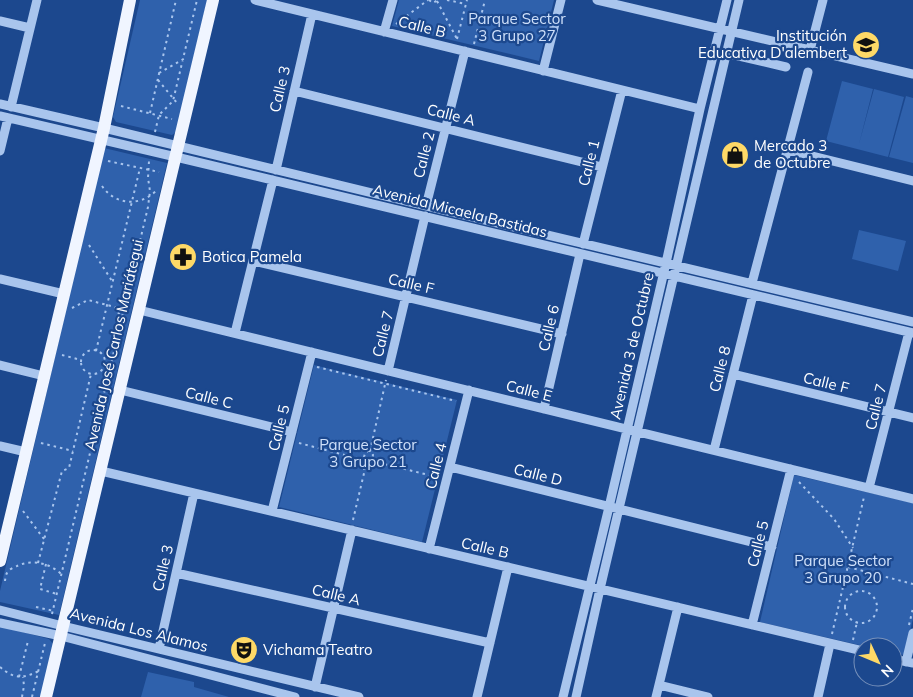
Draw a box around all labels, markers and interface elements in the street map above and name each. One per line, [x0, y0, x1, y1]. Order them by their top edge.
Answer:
park label: Parque Sector 3 Grupo 27 [468, 9, 566, 45]
street label: Calle B [396, 11, 448, 42]
place label: Institución Educativa D'alembert [698, 26, 847, 62]
school or university icon: Institución Educativa D'alembert [851, 30, 881, 60]
street label: Calle 3 [265, 64, 294, 114]
street label: Calle A [425, 99, 477, 130]
street label: Calle 2 [409, 130, 438, 180]
place label: Mercado 3 de Octubre [754, 136, 831, 172]
street label: Calle 1 [574, 138, 603, 188]
shop icon: Mercado 3 de Octubre [720, 140, 750, 170]
street label: Avenida Micaela Bastidas [371, 180, 549, 241]
street label: Avenida José Carlos Mariátegui [80, 237, 147, 452]
pharmacy icon: Botica Pamela [168, 242, 198, 272]
place label: Botica Pamela [202, 247, 302, 266]
street label: Calle F [386, 269, 436, 298]
street label: Avenida 3 de Octubre [605, 271, 658, 421]
street label: Calle 6 [534, 303, 563, 353]
street label: Calle 7 [368, 309, 397, 359]
street label: Calle 8 [705, 344, 734, 394]
street label: Calle F [801, 368, 851, 397]
street label: Calle E [504, 376, 554, 405]
street label: Calle C [183, 382, 235, 413]
street label: Calle 7 [861, 382, 890, 432]
street label: Calle 5 [264, 403, 293, 453]
park label: Parque Sector 3 Grupo 21 [319, 435, 417, 471]
street label: Calle 4 [421, 441, 450, 491]
street label: Calle D [512, 459, 564, 490]
street label: Calle 5 [743, 519, 772, 569]
street label: Calle B [459, 533, 511, 562]
street label: Calle 3 [148, 543, 177, 593]
park label: Parque Sector 3 Grupo 20 [794, 551, 892, 587]
street label: Calle A [310, 580, 362, 609]
street label: Avenida Los Alamos [68, 603, 210, 656]
theatre icon: Vichama Teatro [229, 635, 259, 665]
north arrow [853, 637, 903, 687]
place label: Vichama Teatro [263, 640, 373, 659]
text: N [877, 661, 897, 681]

